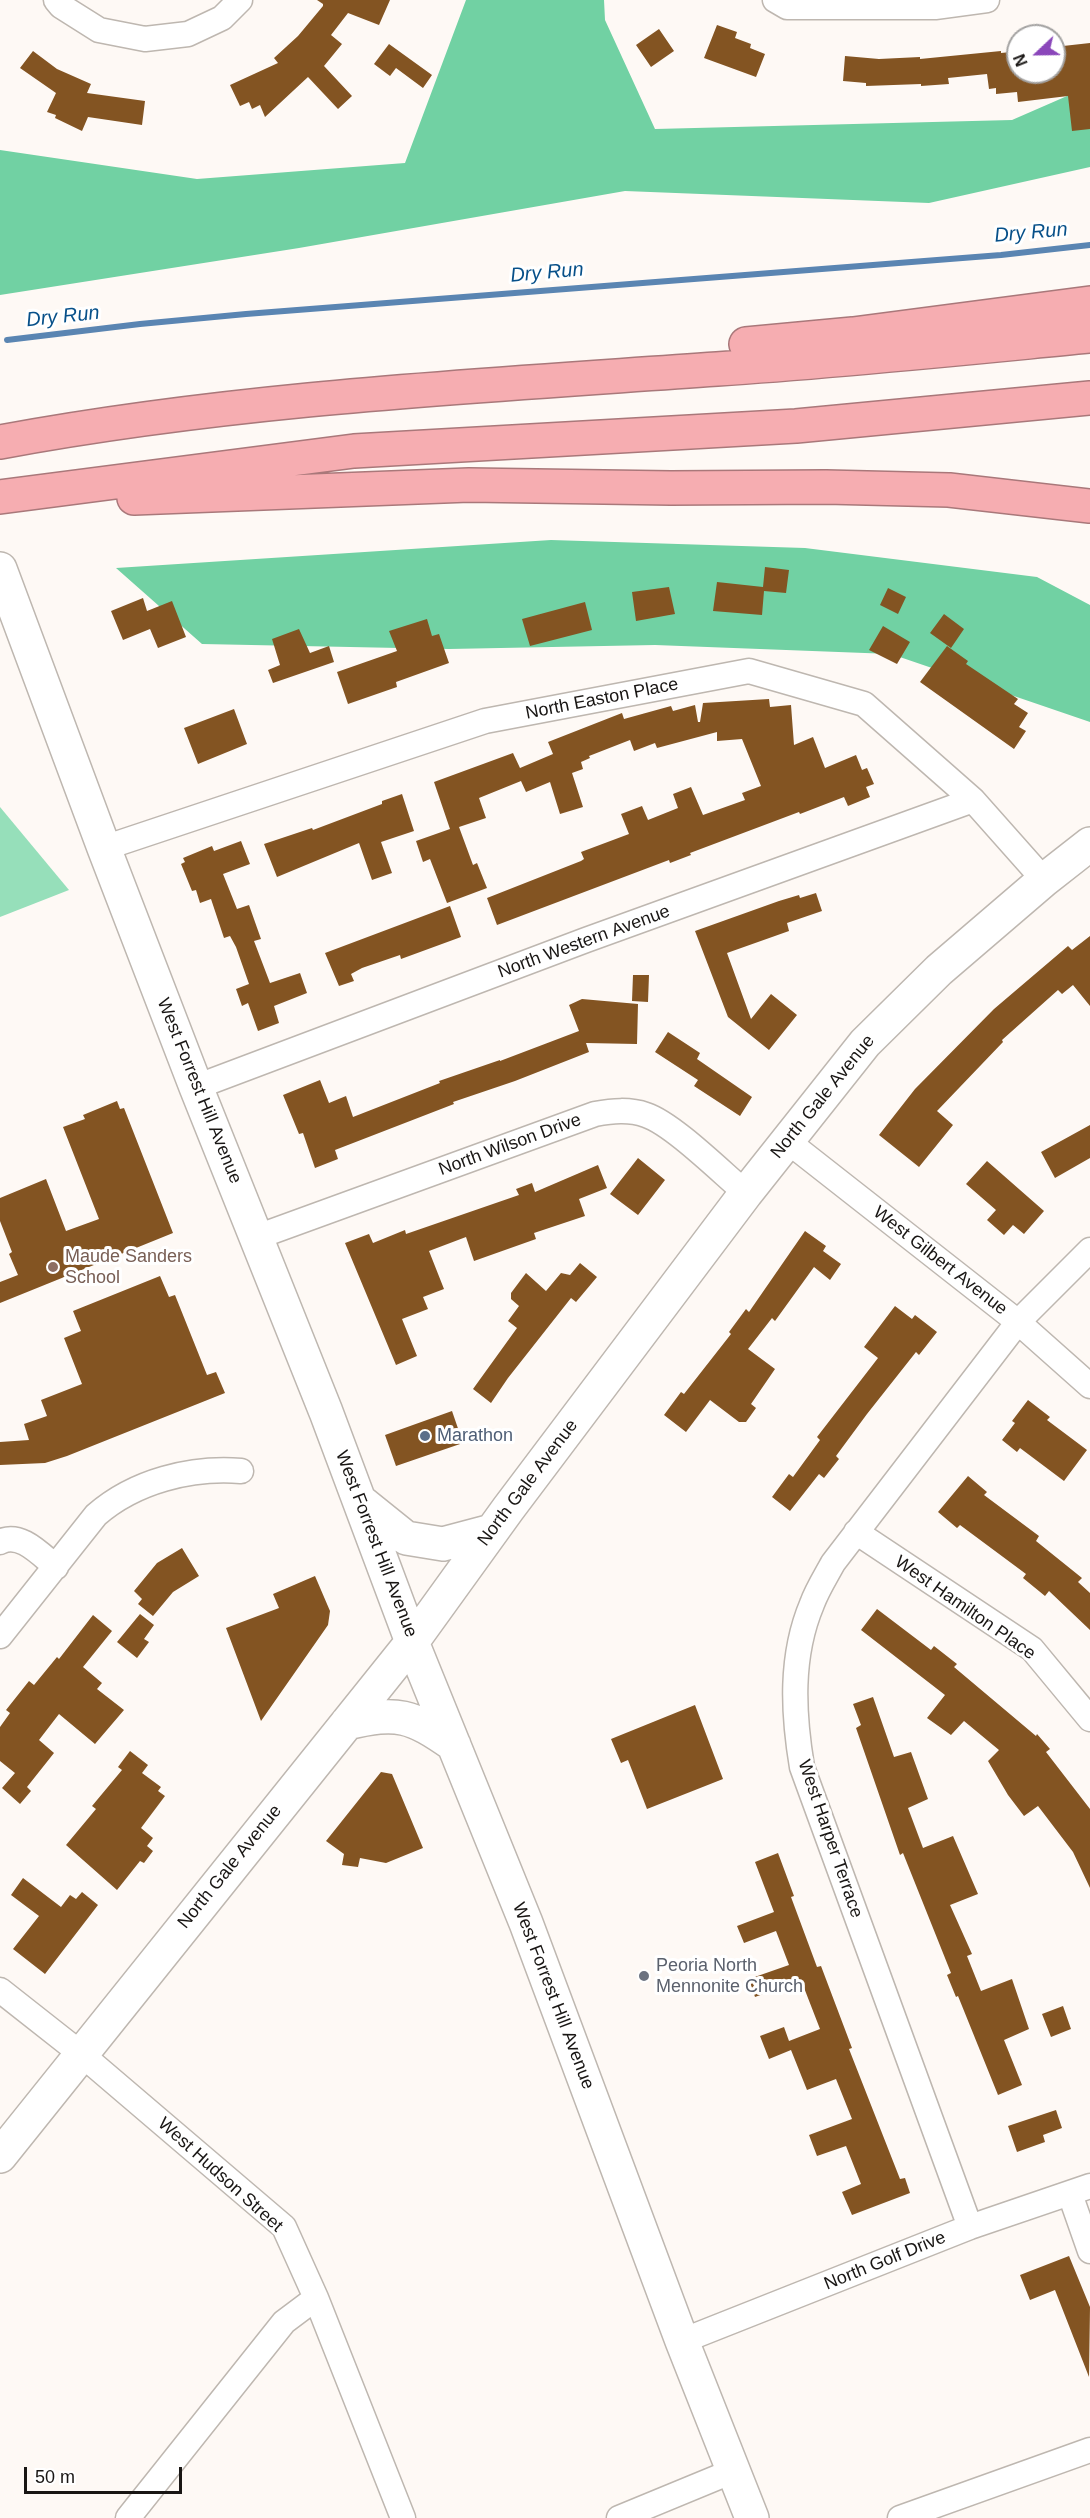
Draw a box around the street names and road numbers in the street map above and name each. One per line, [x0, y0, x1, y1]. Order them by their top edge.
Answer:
street label: North Easton Place [524, 674, 680, 724]
street label: North Western Avenue [495, 901, 673, 983]
street label: West Forrest Hill Avenue [152, 995, 246, 1187]
street label: North Gale Avenue [767, 1031, 879, 1163]
street label: North Wilson Drive [436, 1109, 584, 1181]
street label: West Gilbert Avenue [869, 1202, 1011, 1320]
street label: North Gale Avenue [473, 1415, 583, 1551]
street label: West Forrest Hill Avenue [330, 1448, 422, 1640]
street label: West Hamilton Place [891, 1551, 1039, 1665]
street label: West Harper Terrace [793, 1757, 867, 1921]
street label: North Gale Avenue [174, 1801, 286, 1933]
street label: West Forrest Hill Avenue [507, 1900, 599, 2092]
street label: West Hudson Street [153, 2113, 287, 2237]
street label: North Golf Drive [821, 2227, 949, 2295]

